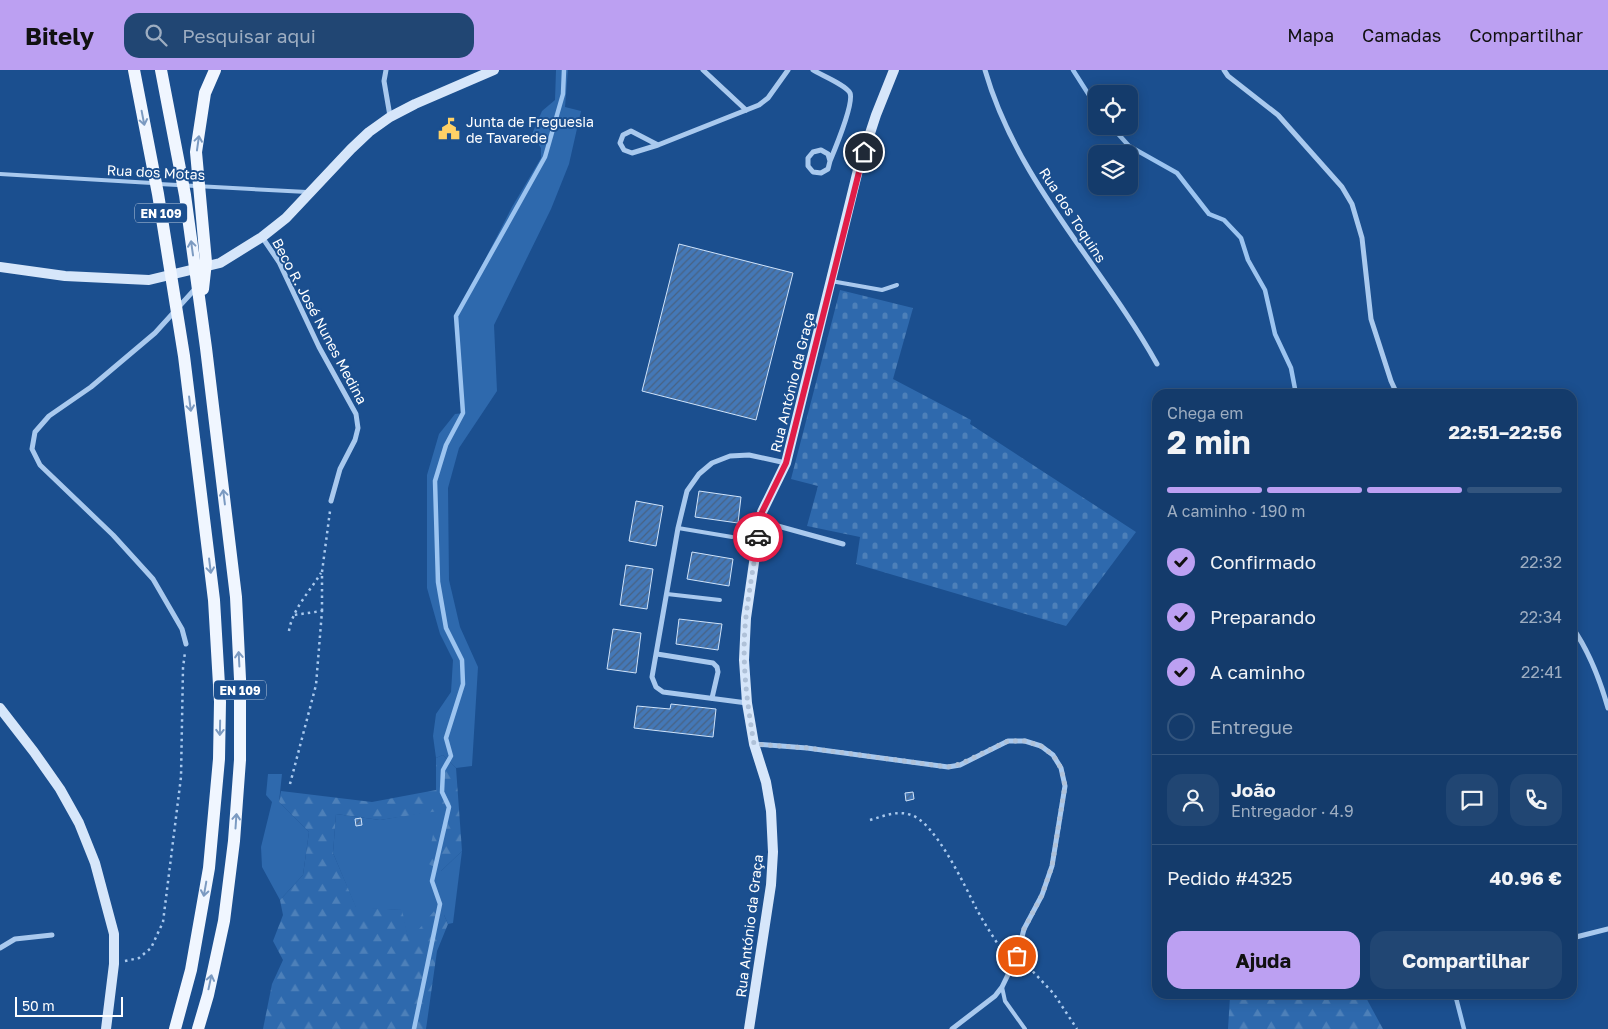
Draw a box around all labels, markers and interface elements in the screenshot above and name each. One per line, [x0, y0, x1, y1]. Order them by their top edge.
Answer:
search box [124, 13, 474, 58]
text: Bitely [25, 21, 94, 50]
icon: search [142, 21, 170, 49]
text: Pesquisar aqui [182, 24, 316, 47]
text: Mapa [1287, 24, 1334, 46]
text: Camadas [1362, 24, 1441, 46]
text: Compartilhar [1469, 24, 1583, 46]
map controls [1088, 85, 1138, 195]
button: locate [1088, 85, 1138, 135]
one-way arrow [139, 109, 148, 125]
place label: Junta de Freguesia de Tavarede [466, 113, 594, 146]
public building icon: Junta de Freguesia de Tavarede [436, 116, 462, 142]
pin [843, 131, 885, 173]
one-way arrow [193, 135, 203, 151]
icon: home [850, 138, 878, 166]
button: layers [1088, 145, 1138, 195]
street label: Rua dos Motas [106, 161, 206, 183]
street label: Rua dos Toquins [1036, 164, 1110, 266]
road number: EN 109 [135, 204, 187, 222]
street label: Beco R. José Nunes Medina [269, 235, 371, 407]
one-way arrow [187, 240, 197, 256]
street label: Rua António da Graça [766, 310, 818, 454]
one-way arrow [185, 396, 195, 412]
text: Chega em [1167, 403, 1243, 423]
text: 22:51–22:56 [1448, 420, 1562, 443]
text: 2 min [1167, 423, 1251, 461]
one-way arrow [219, 490, 229, 506]
text: A caminho · 190 m [1167, 501, 1306, 521]
courier [733, 512, 783, 562]
icon: car [744, 523, 772, 551]
icon: check [1167, 548, 1195, 576]
text: Confirmado [1210, 550, 1316, 573]
text: 22:32 [1520, 552, 1562, 572]
one-way arrow [205, 557, 215, 573]
icon: check [1167, 603, 1195, 631]
text: Preparando [1210, 605, 1316, 628]
text: 22:34 [1520, 607, 1562, 627]
one-way arrow [234, 651, 244, 668]
icon: check [1167, 658, 1195, 686]
text: A caminho [1210, 660, 1305, 683]
text: 22:41 [1521, 662, 1562, 682]
road number: EN 109 [214, 680, 266, 700]
text: Entregue [1210, 715, 1293, 738]
one-way arrow [215, 719, 224, 735]
button: person [1167, 774, 1219, 826]
button: chat [1446, 774, 1498, 826]
button: phone [1510, 774, 1562, 826]
text: João [1231, 778, 1276, 801]
text: Entregador · 4.9 [1231, 801, 1354, 821]
one-way arrow [231, 814, 240, 830]
street label: Rua António da Graça [732, 854, 766, 998]
text: Pedido #4325 [1167, 866, 1293, 889]
text: 40.96 € [1489, 866, 1562, 889]
one-way arrow [200, 881, 210, 897]
button: Ajuda [1167, 931, 1360, 989]
button: Compartilhar [1370, 931, 1562, 989]
pin [996, 935, 1038, 977]
icon: bag [1003, 942, 1031, 970]
one-way arrow [206, 974, 216, 990]
scale bar [15, 994, 122, 1017]
text: 50 m [22, 997, 55, 1014]

